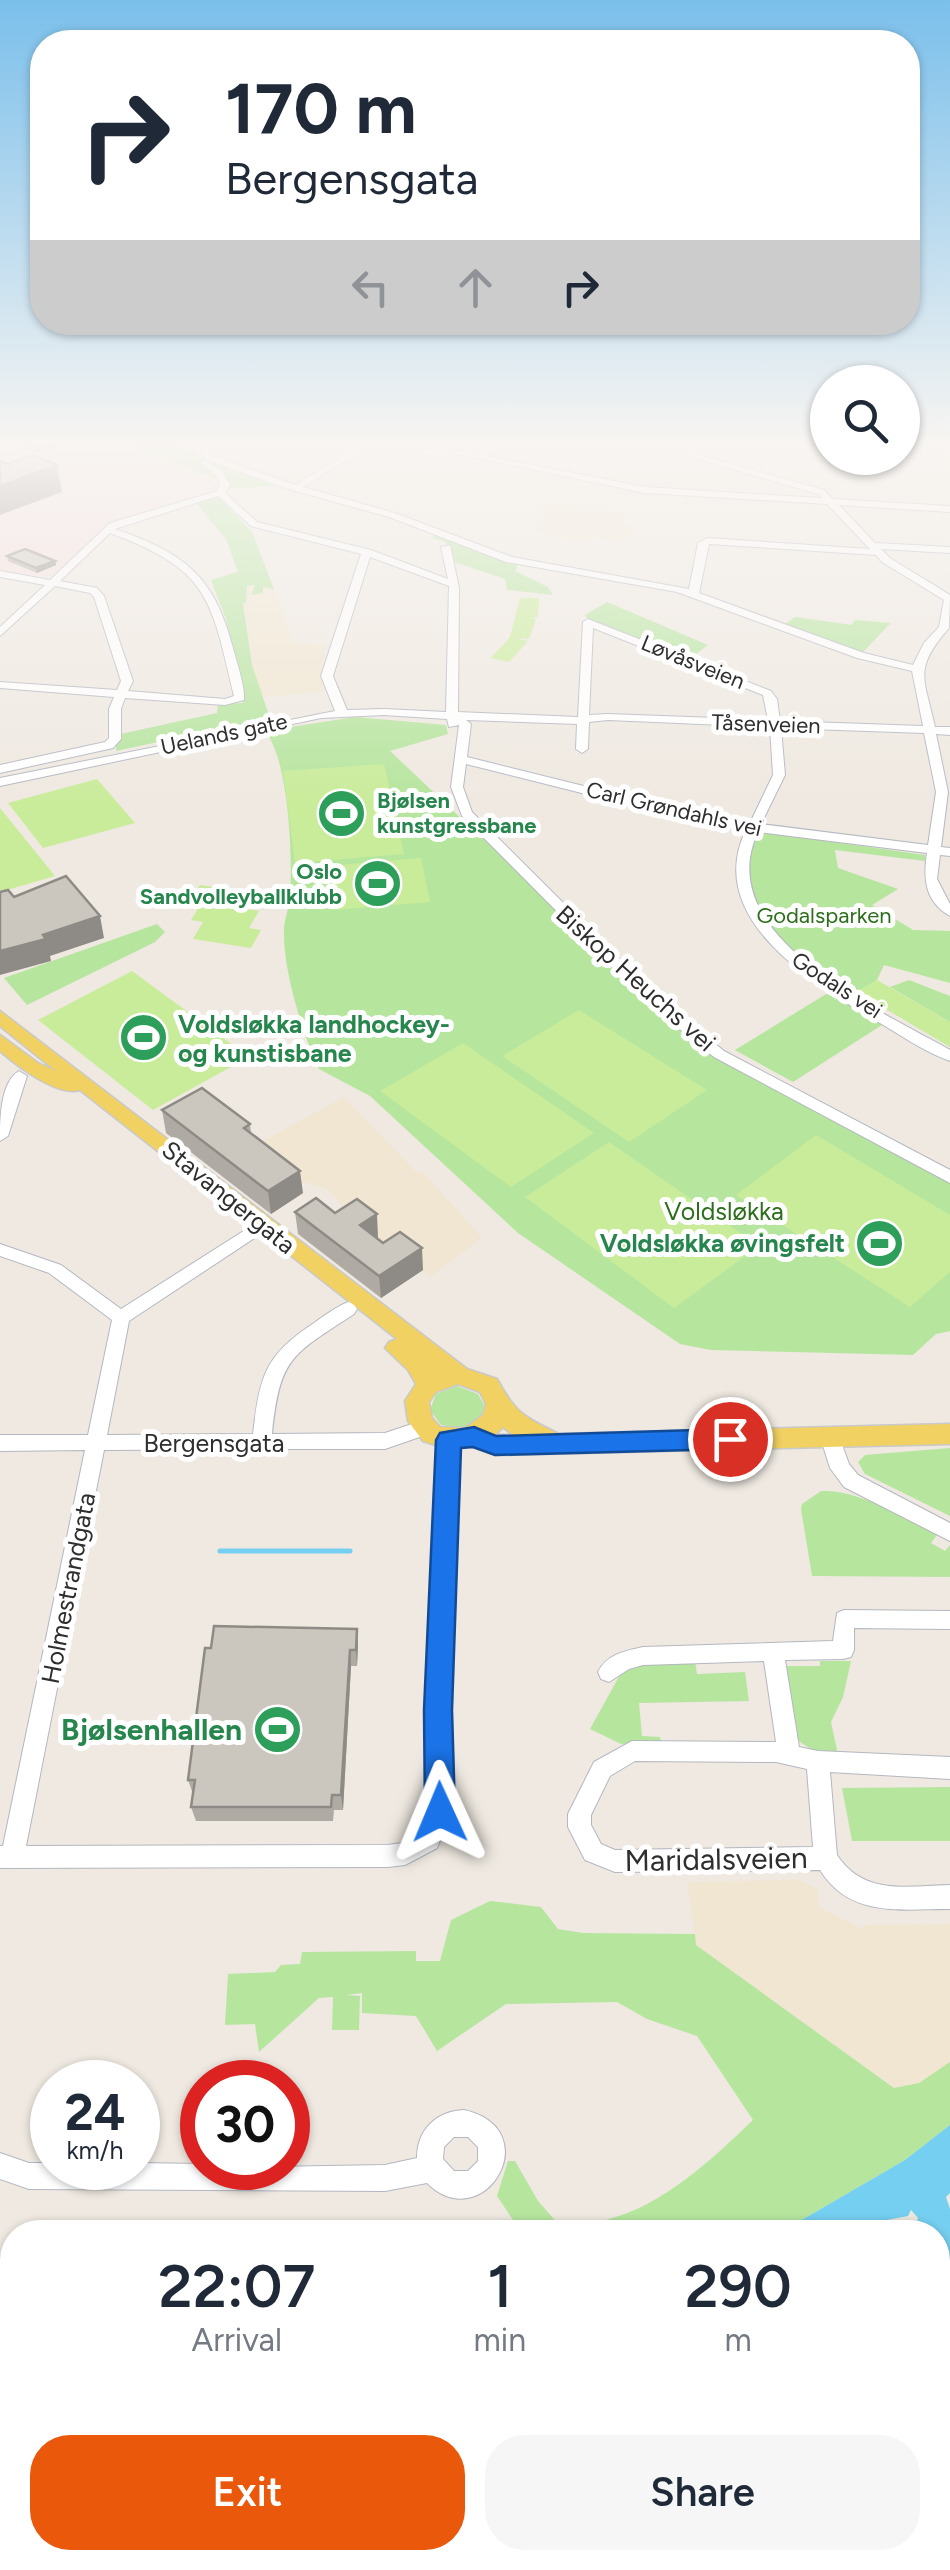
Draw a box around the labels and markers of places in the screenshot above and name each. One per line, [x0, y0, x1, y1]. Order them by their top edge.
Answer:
sports icon: Bjølsen kunstgressbane [316, 787, 368, 839]
place label: Bjølsen kunstgressbane [377, 787, 536, 839]
place label: Oslo Sandvolleyballklubb [140, 858, 342, 910]
sports icon: Oslo Sandvolleyballklubb [351, 858, 403, 910]
place label: Voldsløkka landhockey- og kunstisbane [178, 1009, 450, 1068]
sports icon: Voldsløkka landhockey- og kunstisbane [117, 1012, 169, 1064]
sports icon: Voldsløkka øvingsfelt [854, 1217, 906, 1269]
place label: Voldsløkka øvingsfelt [600, 1228, 845, 1258]
pin [688, 1397, 773, 1482]
sports icon: Bjølsenhallen [251, 1703, 303, 1755]
place label: Bjølsenhallen [61, 1711, 242, 1748]

